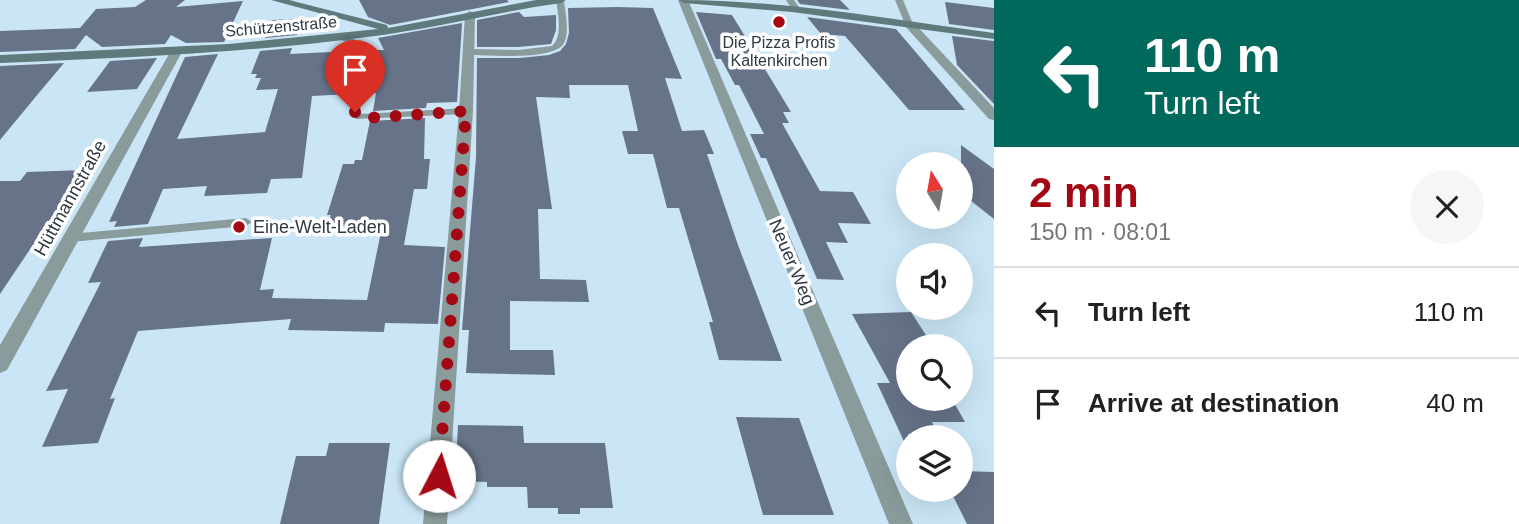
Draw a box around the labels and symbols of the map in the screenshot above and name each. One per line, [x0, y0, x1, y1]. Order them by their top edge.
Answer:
street label: Schützenstraße [224, 13, 338, 40]
marker: Die Pizza Profis Kaltenkirchen [771, 14, 787, 30]
place label: Die Pizza Profis Kaltenkirchen [723, 34, 835, 69]
pin [325, 40, 385, 112]
street label: Hüttmannstraße [30, 137, 110, 259]
north arrow [896, 152, 973, 229]
street label: Neuer Weg [765, 216, 819, 308]
place label: Eine-Welt-Laden [253, 217, 387, 237]
marker: Eine-Welt-Laden [231, 219, 247, 235]
position arrow [402, 439, 476, 513]

